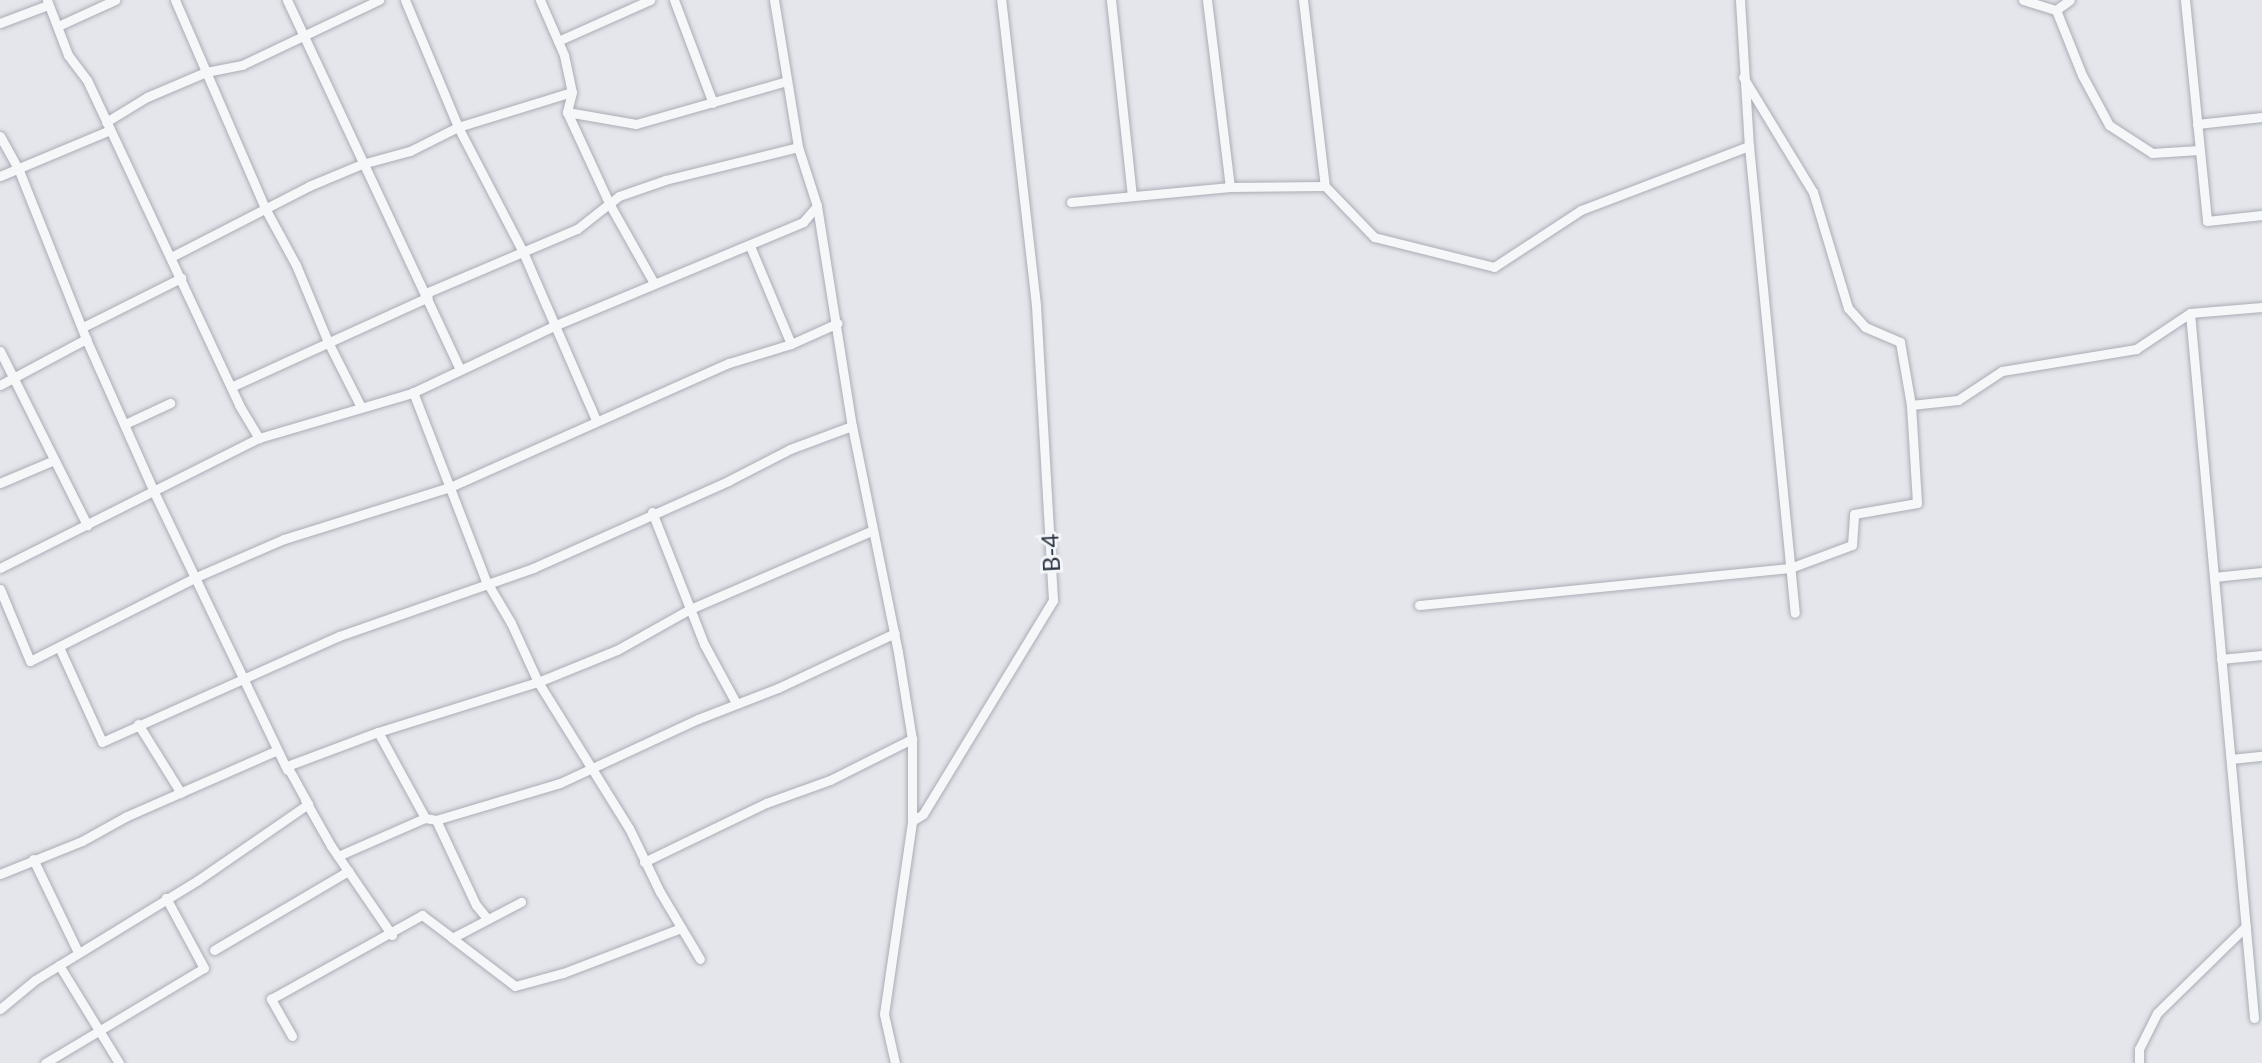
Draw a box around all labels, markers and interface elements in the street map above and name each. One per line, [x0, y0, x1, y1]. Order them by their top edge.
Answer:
street label: B-4 [1035, 533, 1065, 573]

